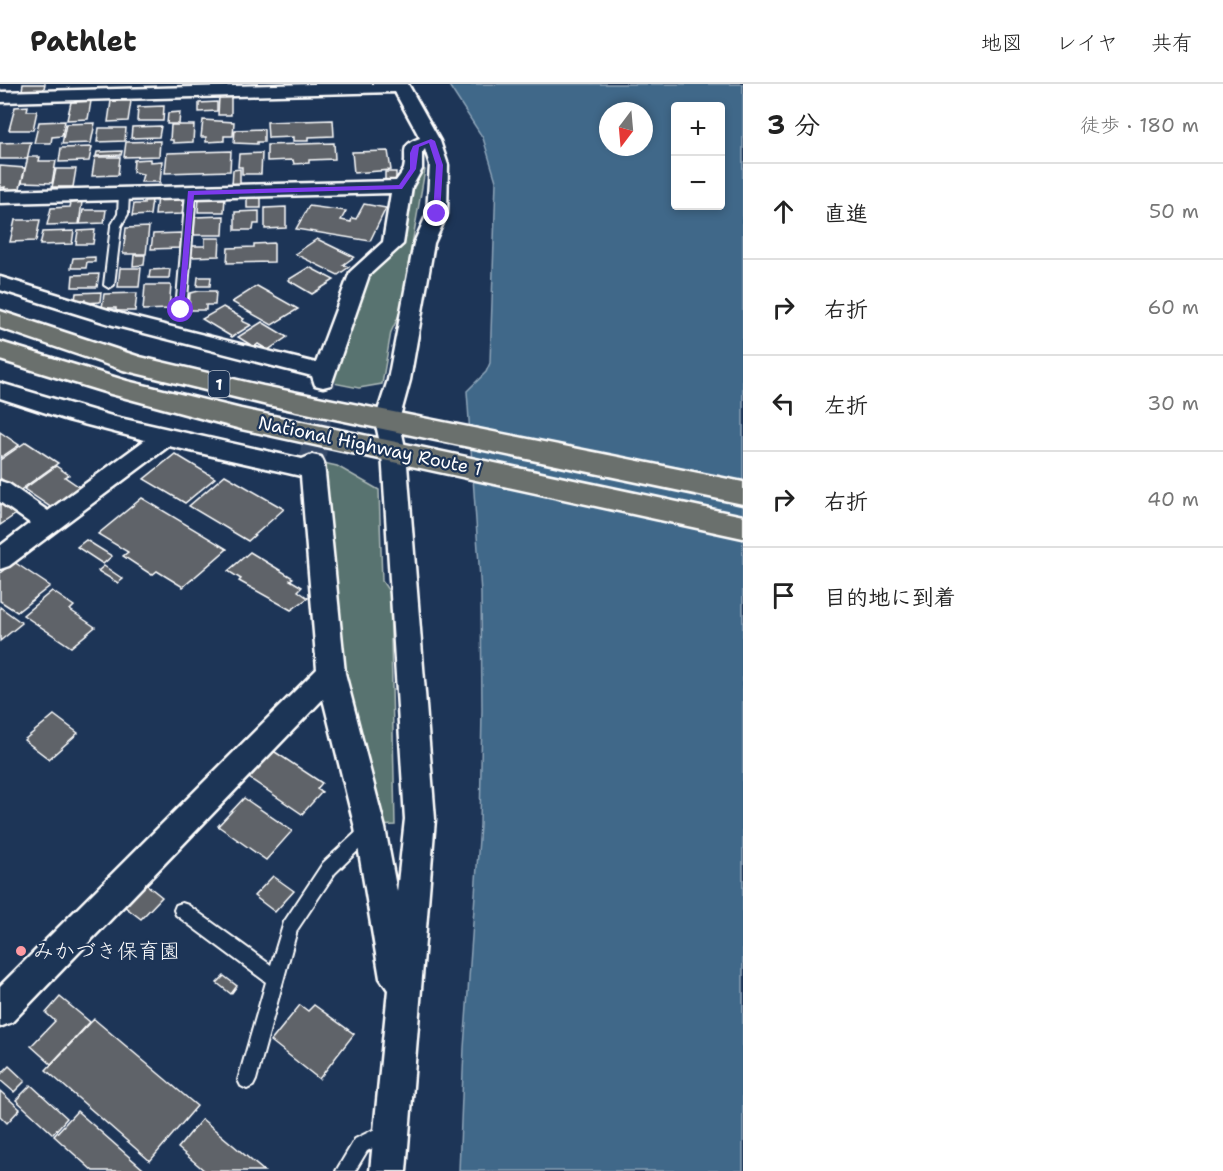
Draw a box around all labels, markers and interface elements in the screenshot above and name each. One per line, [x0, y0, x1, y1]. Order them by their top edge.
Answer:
text: Pathlet [30, 22, 137, 60]
text: 地図 [981, 29, 1023, 57]
text: レイヤ [1056, 29, 1118, 57]
text: 共有 [1151, 29, 1193, 57]
north arrow [599, 102, 653, 156]
map controls [671, 102, 725, 210]
button: + [671, 102, 725, 156]
text: 3 分 [767, 107, 820, 142]
text: 徒歩 · 180 m [1080, 112, 1199, 138]
button: − [671, 156, 725, 210]
icon: ahead [767, 195, 800, 228]
text: 50 m [1149, 198, 1199, 224]
text: 直進 [824, 199, 868, 228]
route end [423, 200, 449, 226]
icon: right [767, 291, 800, 324]
text: 60 m [1147, 294, 1199, 320]
text: 右折 [824, 295, 868, 324]
route start [167, 296, 193, 322]
road number: 1 [208, 371, 230, 397]
icon: left [767, 387, 800, 420]
text: 30 m [1147, 390, 1199, 416]
text: 左折 [824, 391, 868, 420]
street label: National Highway Route 1 [256, 411, 484, 481]
icon: right [767, 483, 800, 516]
text: 40 m [1147, 486, 1199, 512]
text: 右折 [824, 487, 868, 516]
icon: arrive [767, 579, 800, 612]
text: 目的地に到着 [824, 583, 956, 612]
place label: みかづき保育園 [33, 937, 180, 965]
marker: みかづき保育園 [14, 944, 28, 958]

